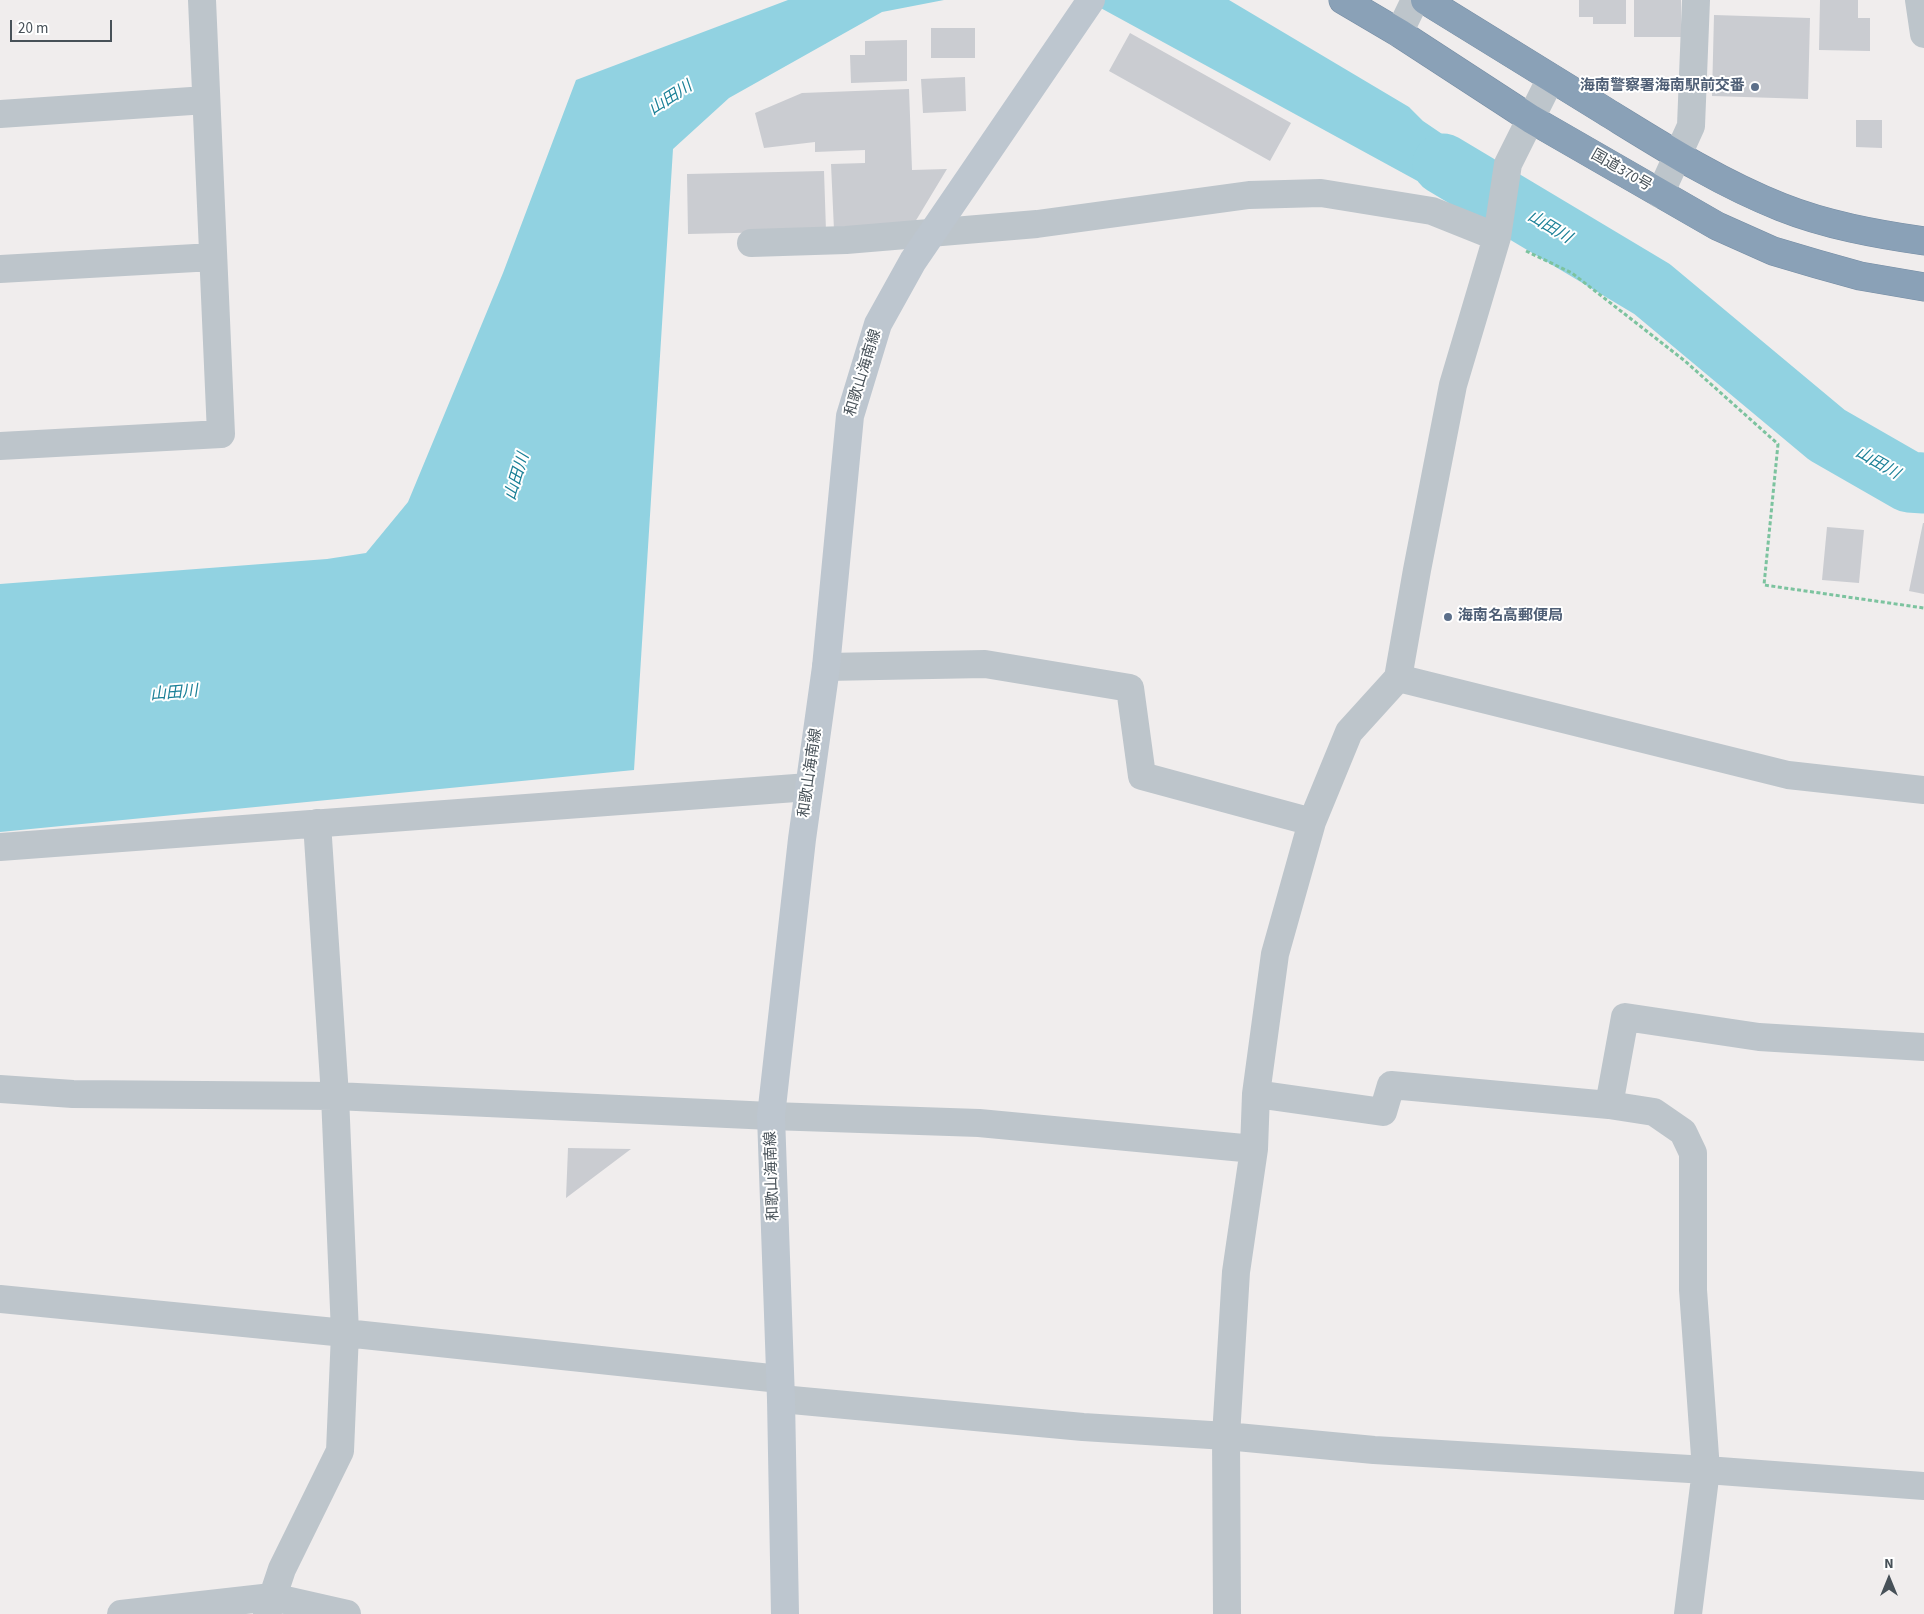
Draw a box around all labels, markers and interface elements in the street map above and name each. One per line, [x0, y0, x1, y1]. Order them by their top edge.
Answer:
scale bar [12, 10, 115, 42]
text: 20 m [18, 18, 48, 39]
water label: 山田川 [646, 78, 696, 120]
place label: 海南警察署海南駅前交番 [1580, 78, 1745, 96]
marker: 海南警察署海南駅前交番 [1749, 81, 1761, 93]
street label: 国道370号 [1587, 146, 1655, 196]
water label: 山田川 [1523, 207, 1575, 249]
street label: 和歌山海南線 [842, 327, 886, 419]
water label: 山田川 [1851, 444, 1903, 484]
water label: 山田川 [502, 451, 534, 503]
place label: 海南名高郵便局 [1458, 608, 1563, 626]
marker: 海南名高郵便局 [1442, 611, 1454, 623]
water label: 山田川 [149, 682, 199, 706]
street label: 和歌山海南線 [796, 727, 826, 819]
street label: 和歌山海南線 [762, 1131, 784, 1221]
north arrow [1864, 1554, 1914, 1604]
text: N [1884, 1554, 1894, 1574]

